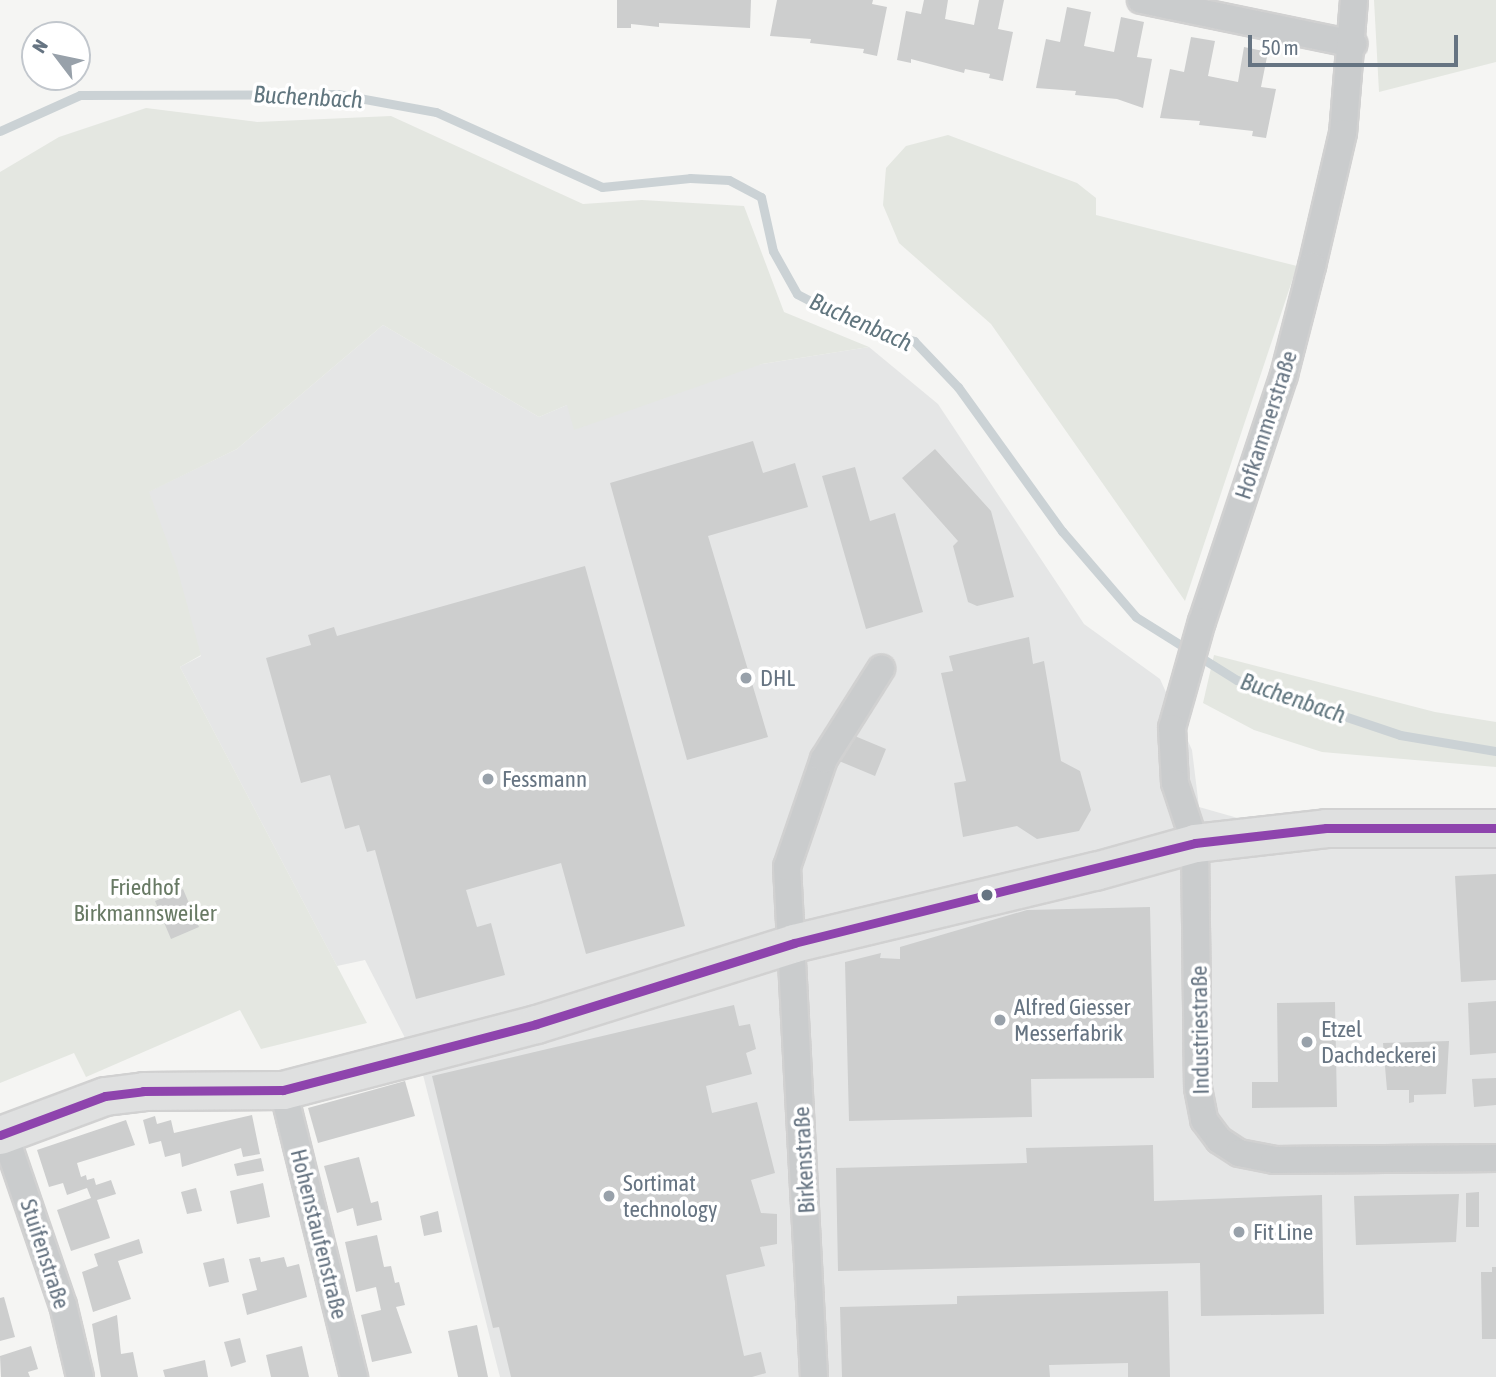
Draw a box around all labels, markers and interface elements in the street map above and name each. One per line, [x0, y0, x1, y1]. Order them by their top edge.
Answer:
north arrow [21, 21, 91, 91]
scale bar [1251, 21, 1461, 65]
text: N [28, 35, 52, 57]
text: 50 m [1261, 35, 1299, 59]
water label: Buchenbach [253, 80, 363, 114]
water label: Buchenbach [805, 287, 917, 357]
street label: Hofkammerstraße [1229, 347, 1303, 503]
place label: DHL [760, 664, 795, 692]
water label: Buchenbach [1237, 667, 1349, 729]
marker: DHL [738, 670, 754, 686]
place label: Fessmann [502, 765, 587, 793]
marker: Fessmann [480, 771, 496, 787]
park label: Friedhof Birkmannsweiler [73, 873, 217, 927]
unlabelled marker [980, 888, 994, 902]
street label: Industriestraße [1185, 965, 1215, 1095]
place label: Alfred Giesser Messerfabrik [1014, 993, 1130, 1047]
marker: Alfred Giesser Messerfabrik [992, 1012, 1008, 1028]
place label: Etzel Dachdeckerei [1321, 1015, 1437, 1069]
marker: Etzel Dachdeckerei [1299, 1034, 1315, 1050]
street label: Birkenstraße [787, 1106, 821, 1214]
street label: Hohenstaufenstraße [285, 1146, 353, 1322]
place label: Sortimat technology [623, 1169, 717, 1223]
marker: Sortimat technology [601, 1188, 617, 1204]
street label: Stuifenstraße [14, 1196, 76, 1312]
place label: Fit Line [1253, 1218, 1313, 1246]
marker: Fit Line [1231, 1224, 1247, 1240]

